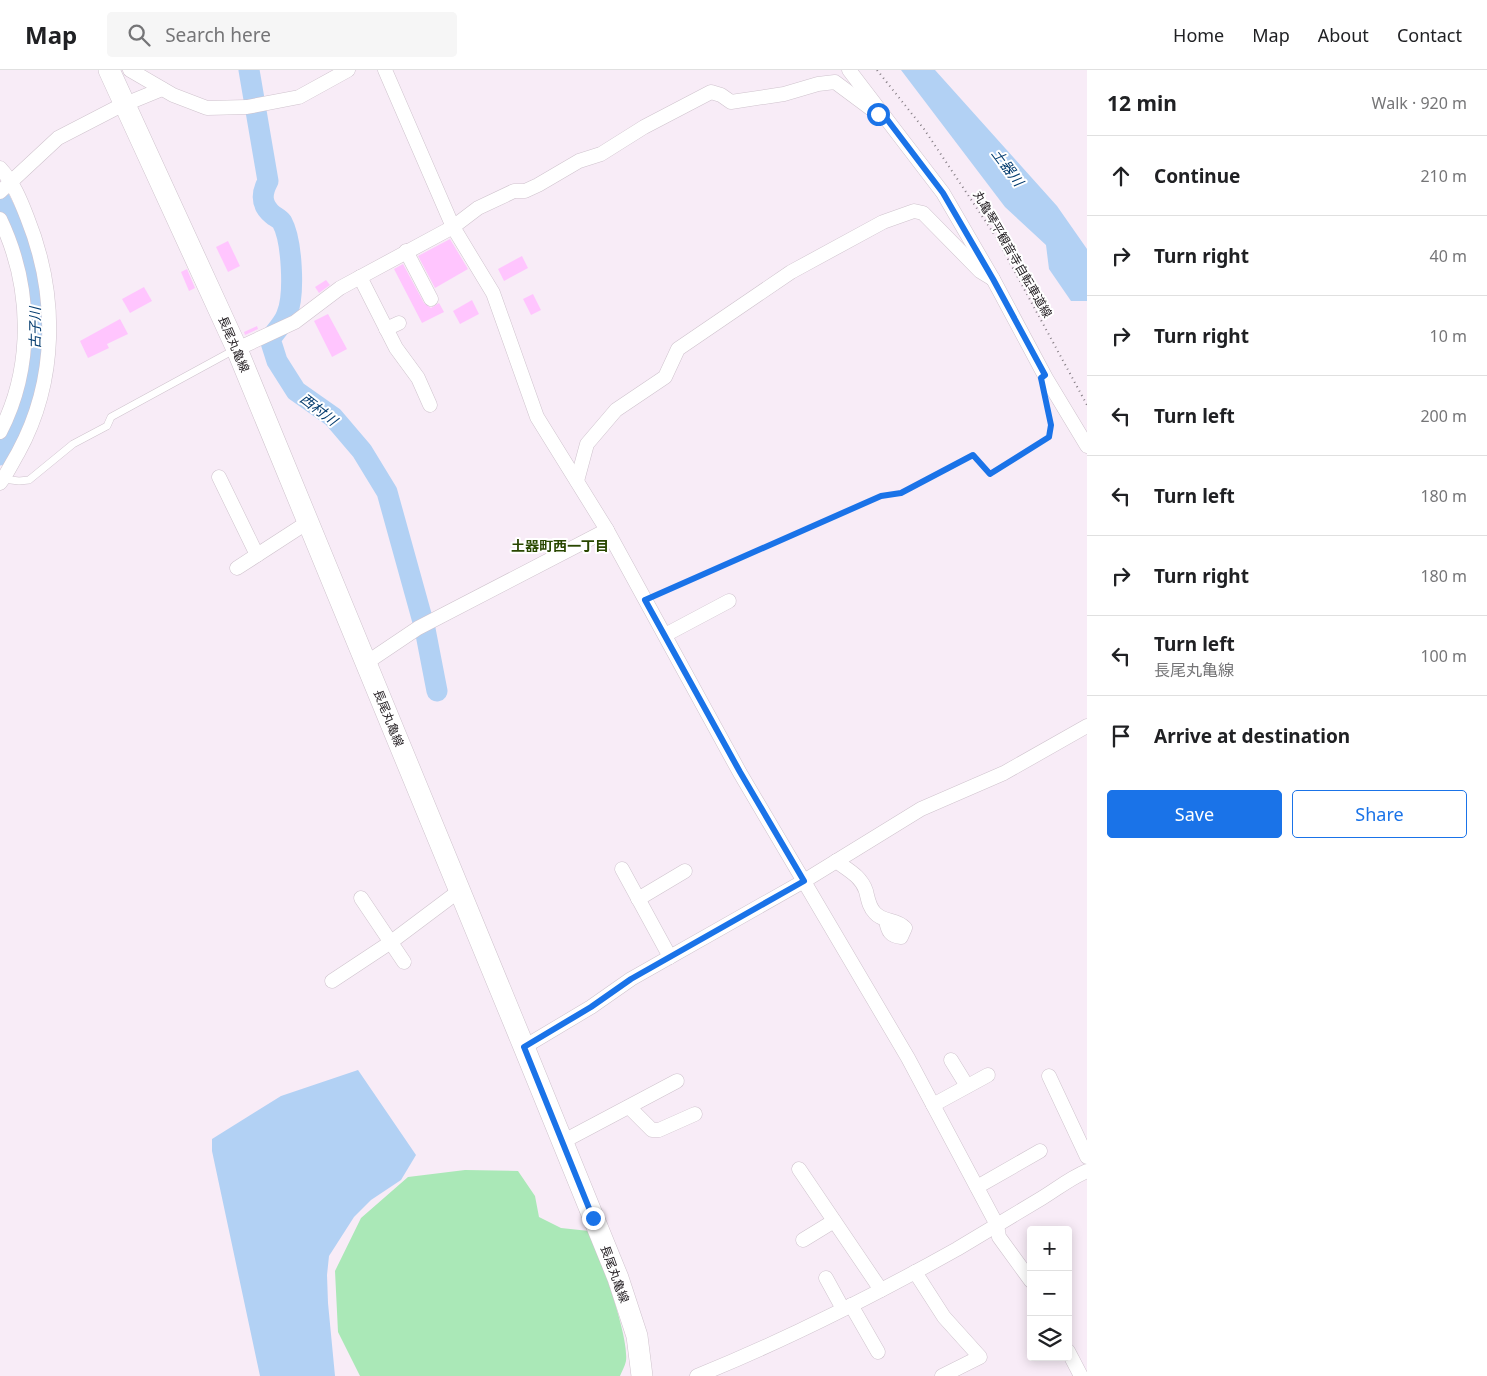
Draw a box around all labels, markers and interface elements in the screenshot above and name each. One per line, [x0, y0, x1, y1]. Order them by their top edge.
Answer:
search box [107, 12, 457, 57]
text: Map [25, 18, 77, 51]
icon: search [125, 21, 153, 49]
text: Search here [165, 22, 271, 48]
text: Home [1173, 23, 1224, 47]
text: Map [1252, 23, 1290, 47]
text: About [1318, 23, 1369, 47]
text: Contact [1397, 23, 1462, 47]
text: 12 min [1107, 89, 1177, 117]
text: Walk · 920 m [1372, 92, 1467, 114]
route start [867, 103, 890, 126]
water label: 土器川 [988, 145, 1029, 191]
icon: ahead [1107, 162, 1135, 190]
text: Continue [1154, 163, 1240, 189]
text: 210 m [1420, 165, 1467, 187]
street label: 丸亀琴平観音寺自転車道線 [970, 187, 1056, 321]
icon: right [1107, 242, 1135, 270]
text: Turn right [1154, 243, 1249, 269]
text: 40 m [1430, 245, 1467, 267]
water label: 古子川 [25, 305, 44, 349]
street label: 長尾丸亀線 [214, 313, 254, 375]
icon: right [1107, 322, 1135, 350]
text: Turn right [1154, 323, 1249, 349]
text: 10 m [1430, 325, 1467, 347]
water label: 西村川 [297, 389, 343, 431]
icon: left [1107, 402, 1135, 430]
text: Turn left [1154, 403, 1235, 429]
text: 200 m [1420, 405, 1467, 427]
icon: left [1107, 482, 1135, 510]
text: Turn left [1154, 483, 1235, 509]
text: 180 m [1420, 485, 1467, 507]
district label: 土器町西一丁目 [511, 536, 609, 555]
icon: right [1107, 562, 1135, 590]
text: Turn right [1154, 563, 1249, 589]
text: 180 m [1420, 565, 1467, 587]
text: Turn left [1154, 631, 1235, 657]
icon: left [1107, 642, 1135, 670]
text: 100 m [1420, 645, 1467, 667]
text: 長尾丸亀線 [1154, 659, 1234, 681]
street label: 長尾丸亀線 [370, 687, 408, 749]
icon: arrive [1107, 722, 1135, 750]
text: Arrive at destination [1154, 723, 1350, 749]
button: Save [1107, 790, 1282, 838]
button: Share [1292, 790, 1467, 838]
route end [582, 1207, 605, 1230]
map controls [1027, 1226, 1072, 1361]
button: + [1027, 1226, 1072, 1271]
street label: 長尾丸亀線 [597, 1243, 633, 1305]
button: − [1027, 1271, 1072, 1316]
button: layers [1027, 1316, 1072, 1361]

